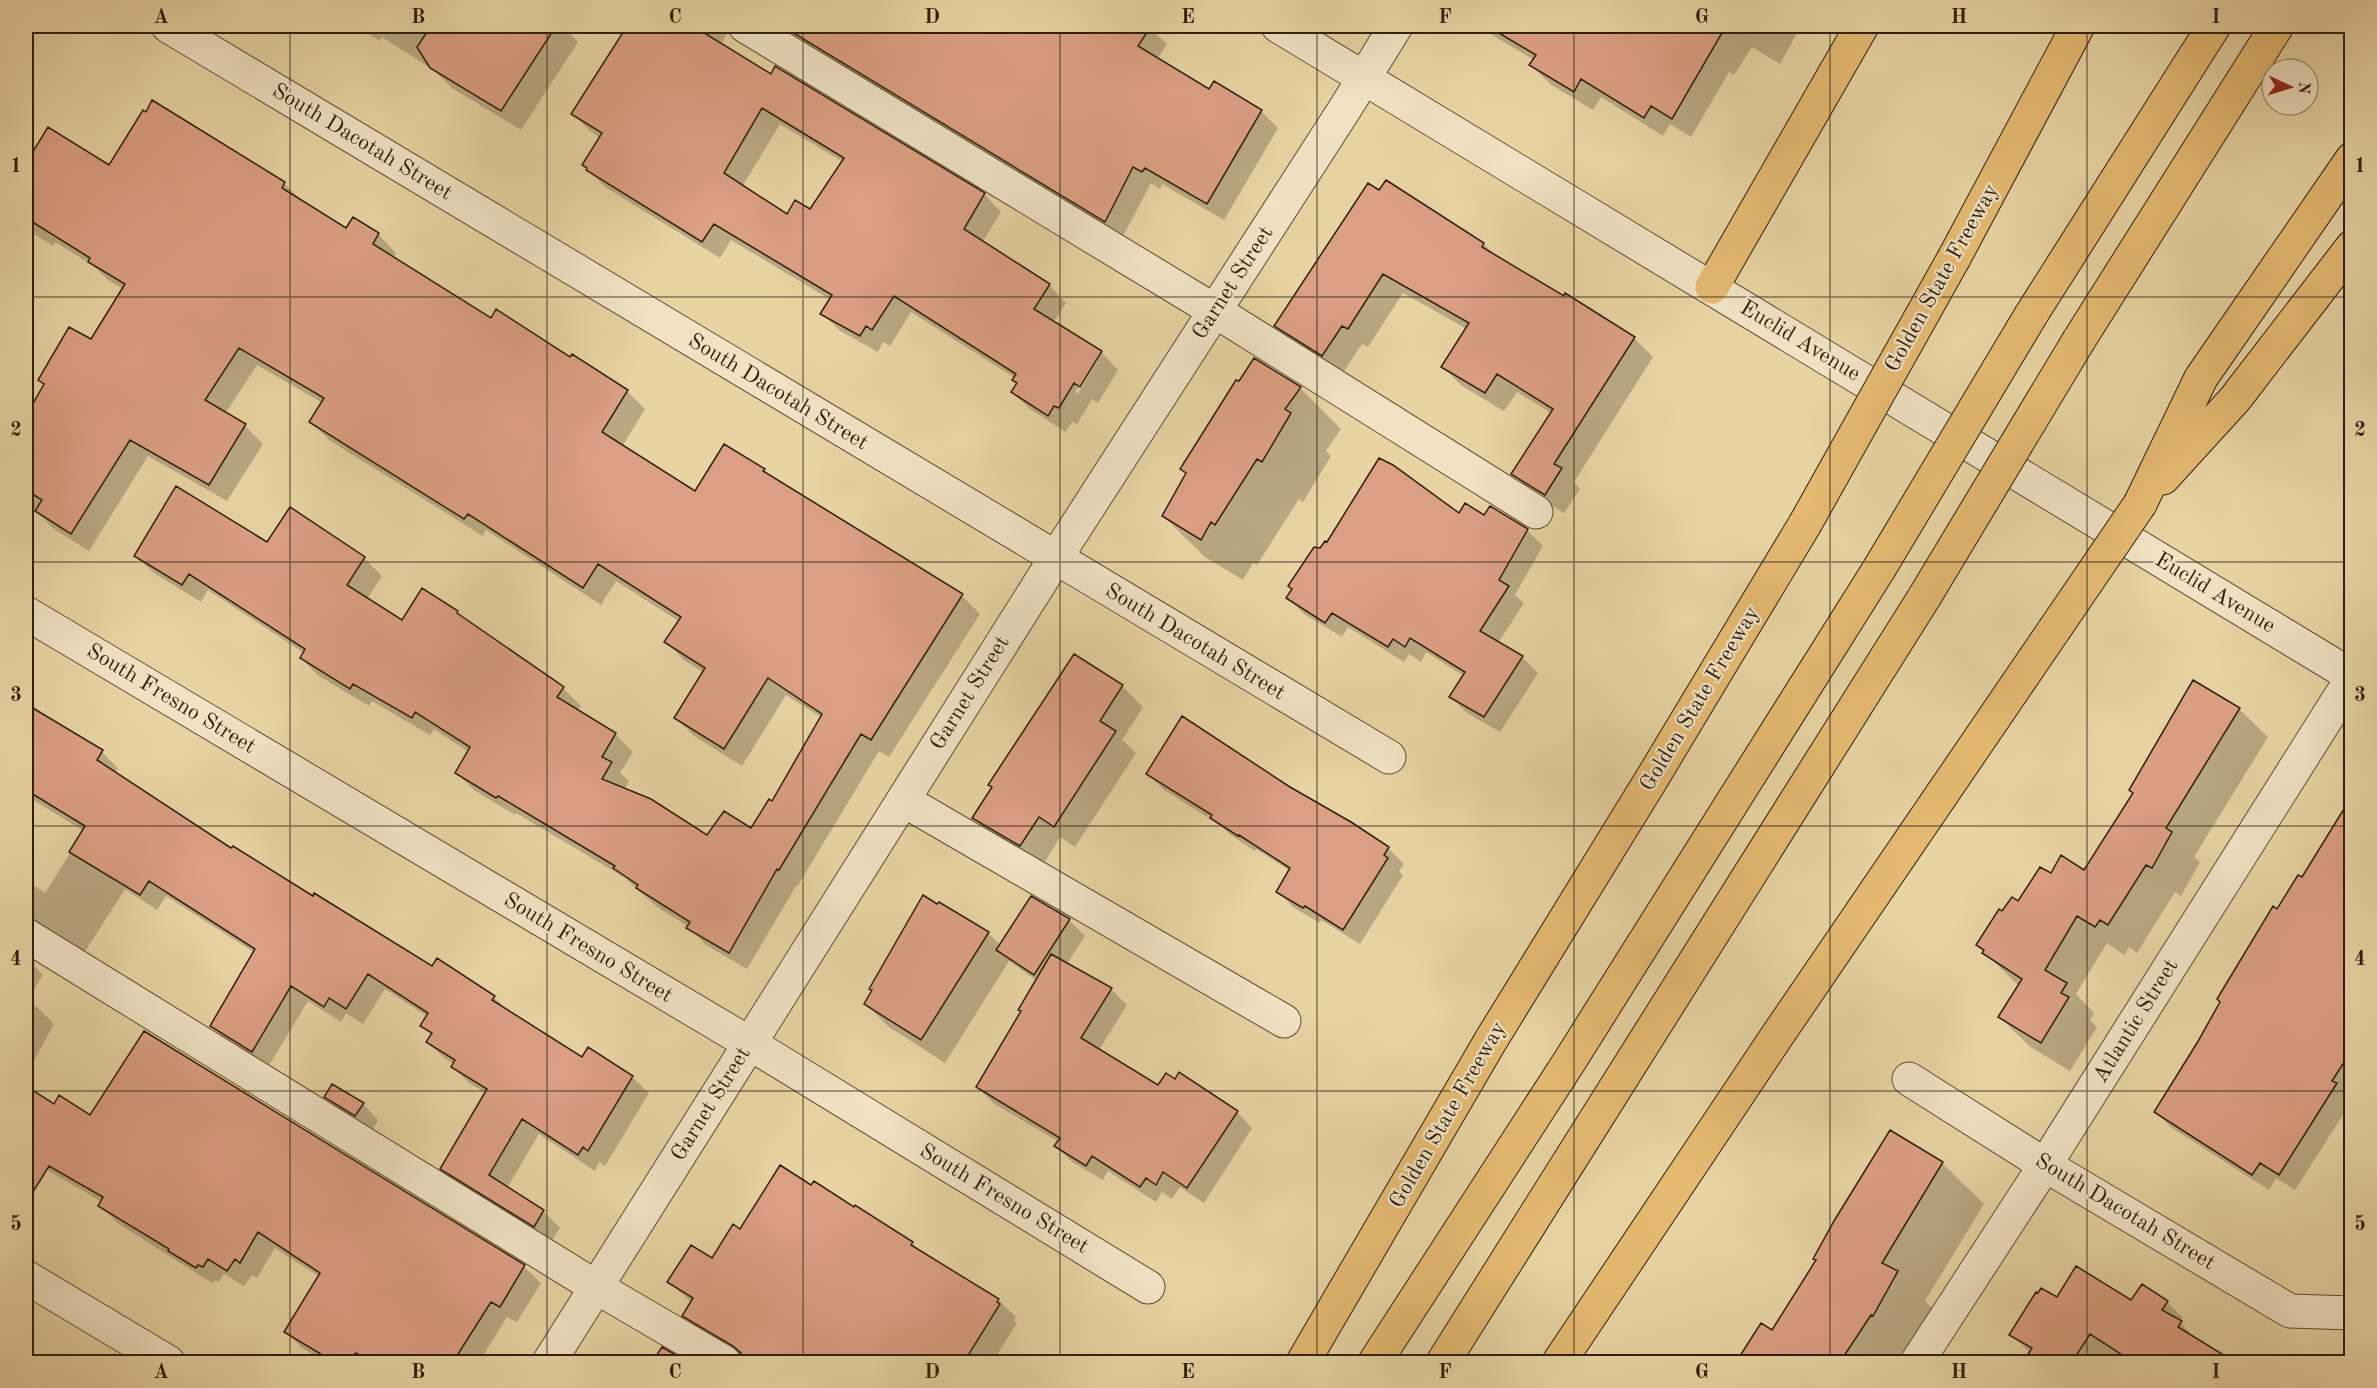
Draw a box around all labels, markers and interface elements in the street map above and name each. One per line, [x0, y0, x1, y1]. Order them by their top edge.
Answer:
text: A [153, 8, 169, 28]
text: B [411, 8, 425, 28]
text: C [668, 8, 682, 28]
text: D [924, 8, 940, 28]
text: E [1181, 8, 1195, 28]
text: F [1438, 8, 1452, 28]
text: G [1695, 8, 1709, 28]
text: H [1951, 8, 1967, 28]
text: I [2212, 8, 2220, 28]
north arrow [2260, 57, 2320, 117]
street label: South Dacotah Street [268, 80, 456, 204]
text: N [2295, 81, 2311, 95]
text: 1 [10, 157, 22, 177]
text: 1 [2354, 157, 2366, 177]
street label: Golden State Freeway [1881, 180, 2003, 376]
street label: Garnet Street [1188, 223, 1278, 343]
street label: Euclid Avenue [1736, 297, 1864, 385]
street label: South Dacotah Street [684, 330, 872, 454]
text: 2 [10, 421, 22, 441]
text: 2 [2354, 421, 2366, 441]
street label: Euclid Avenue [2151, 549, 2279, 637]
street label: South Dacotah Street [1101, 580, 1289, 704]
street label: Golden State Freeway [1636, 603, 1764, 795]
street label: Garnet Street [926, 632, 1014, 754]
street label: South Fresno Street [83, 640, 259, 758]
text: 3 [10, 686, 22, 706]
text: 3 [2354, 686, 2366, 706]
street label: South Fresno Street [500, 889, 676, 1007]
text: 4 [10, 950, 22, 970]
text: 4 [2354, 950, 2366, 970]
street label: Atlantic Street [2089, 955, 2183, 1087]
street label: Golden State Freeway [1386, 1018, 1510, 1212]
street label: Garnet Street [667, 1043, 755, 1165]
street label: South Fresno Street [916, 1140, 1092, 1258]
street label: South Dacotah Street [2031, 1150, 2219, 1274]
text: 5 [10, 1214, 22, 1235]
text: 5 [2354, 1214, 2366, 1235]
text: A [153, 1363, 169, 1383]
text: B [411, 1363, 425, 1383]
text: C [668, 1363, 682, 1383]
text: D [924, 1363, 940, 1383]
text: E [1181, 1363, 1195, 1383]
text: F [1438, 1363, 1452, 1383]
text: G [1695, 1363, 1709, 1383]
text: H [1951, 1363, 1967, 1383]
text: I [2212, 1363, 2220, 1383]

